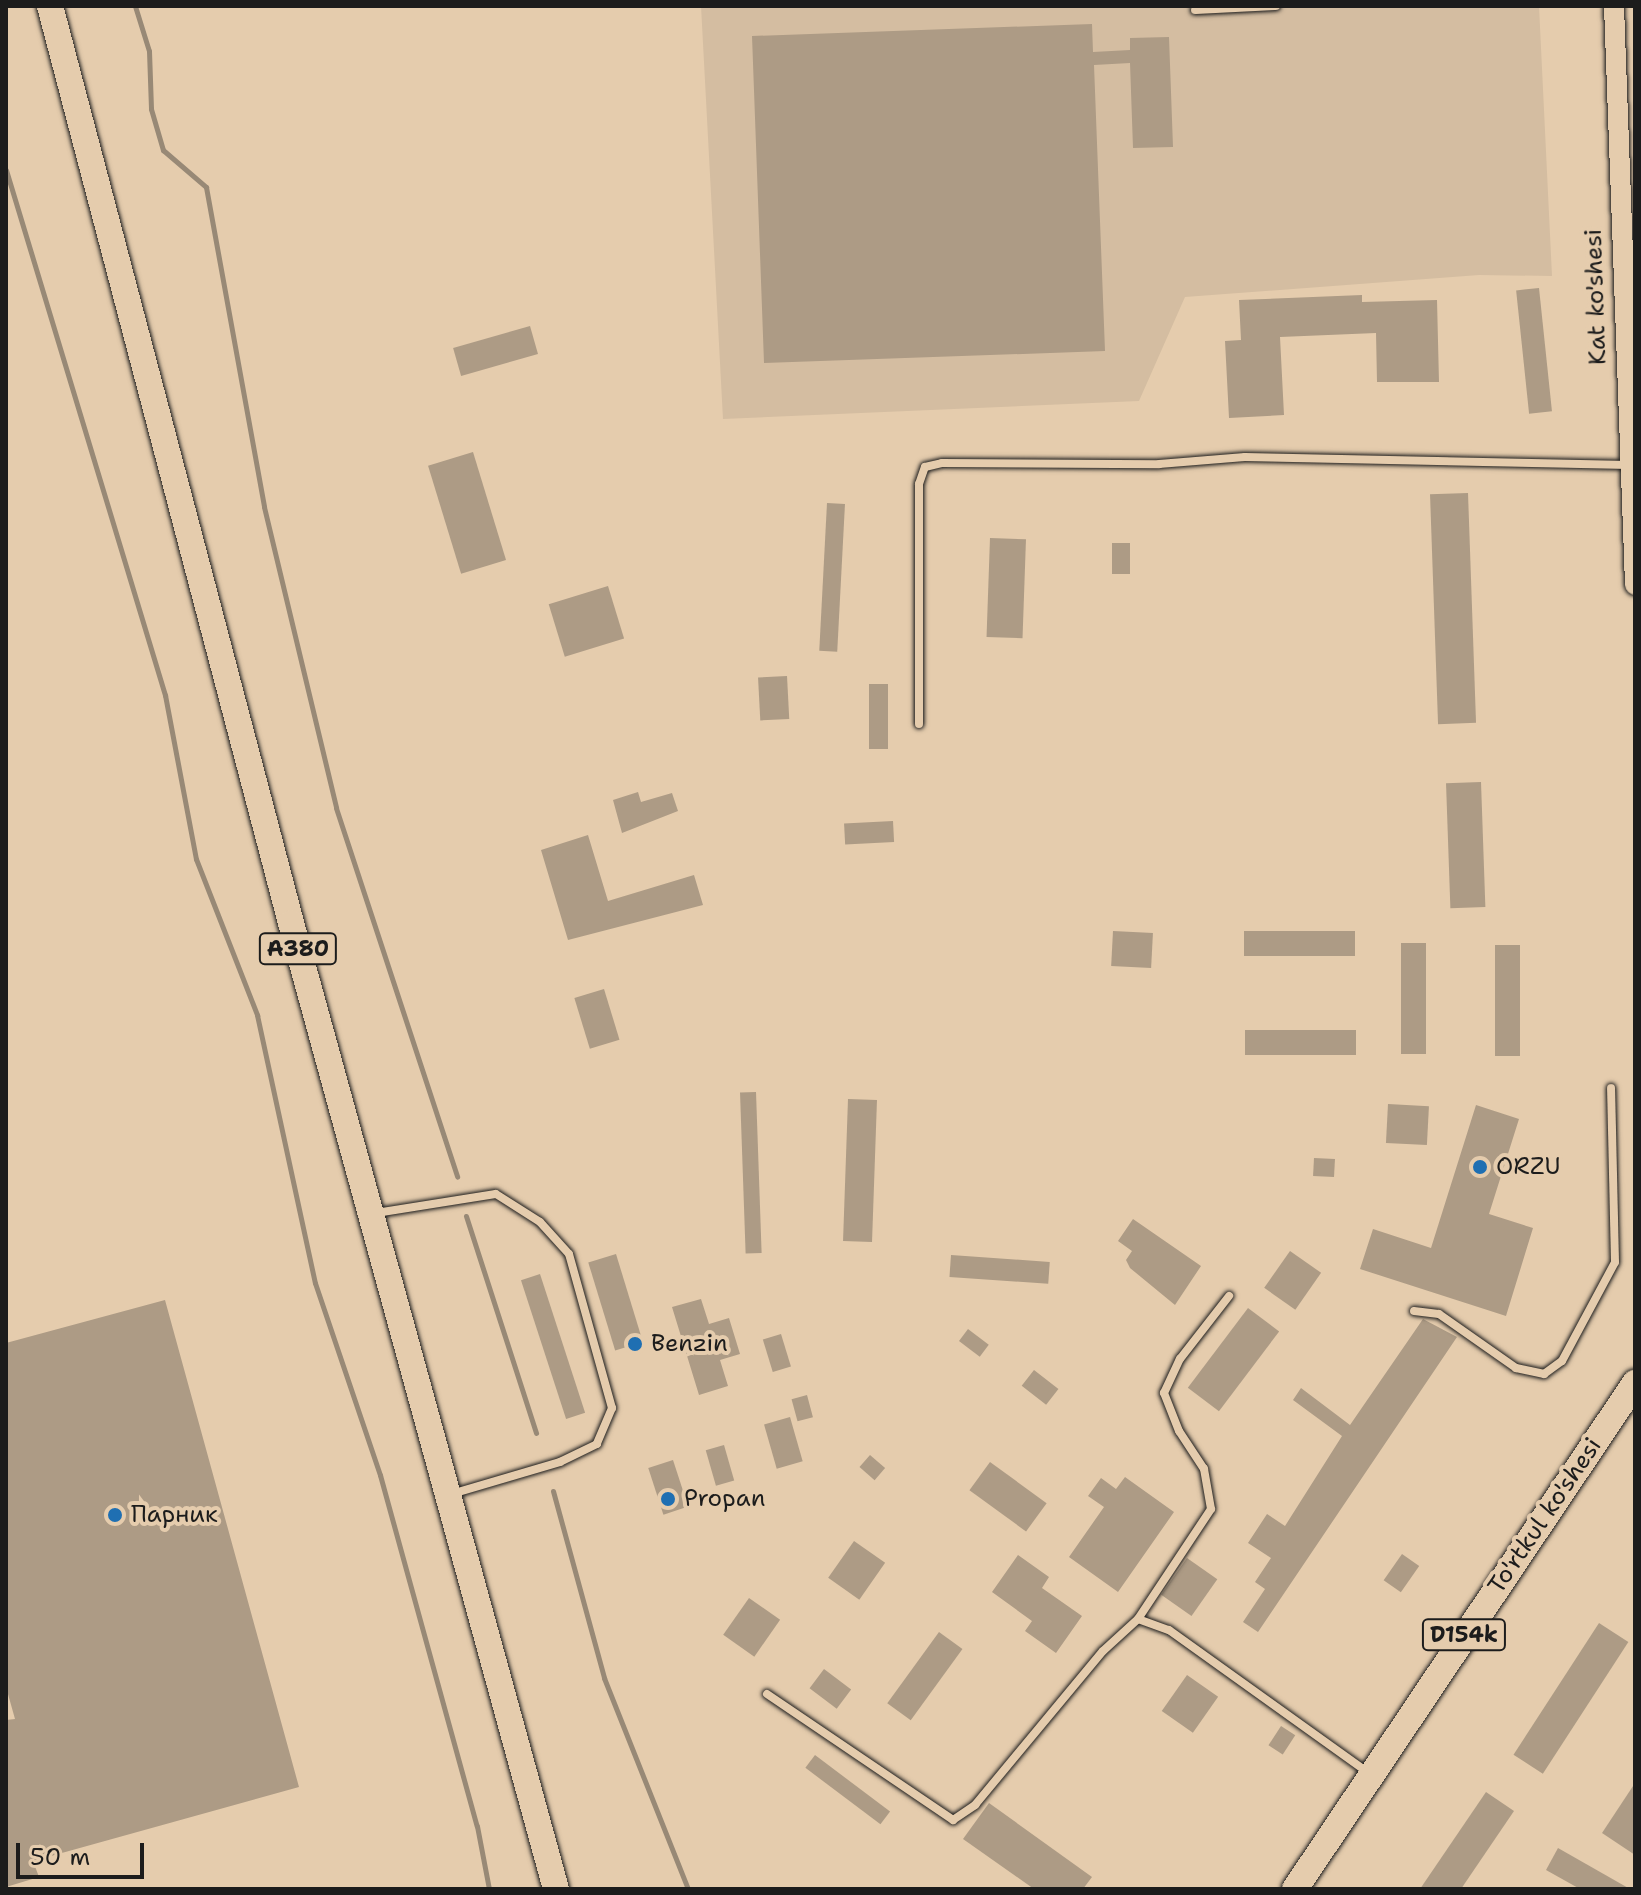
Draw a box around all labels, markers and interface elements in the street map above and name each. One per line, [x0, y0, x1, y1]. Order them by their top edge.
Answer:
street label: Kat ko'shesi [1579, 228, 1613, 366]
road number: A380 [258, 931, 338, 967]
place label: ORZU [1496, 1153, 1560, 1181]
marker: ORZU [1471, 1158, 1489, 1176]
place label: Benzin [651, 1330, 728, 1358]
marker: Benzin [626, 1335, 644, 1353]
street label: To'rtkul ko'shesi [1482, 1433, 1608, 1599]
place label: Propan [684, 1485, 765, 1513]
marker: Propan [659, 1490, 677, 1508]
place label: Парник [131, 1501, 218, 1529]
marker: Парник [106, 1506, 124, 1524]
road number: D154k [1420, 1617, 1508, 1653]
scale bar [20, 1827, 148, 1877]
text: 50 m [30, 1841, 90, 1873]

